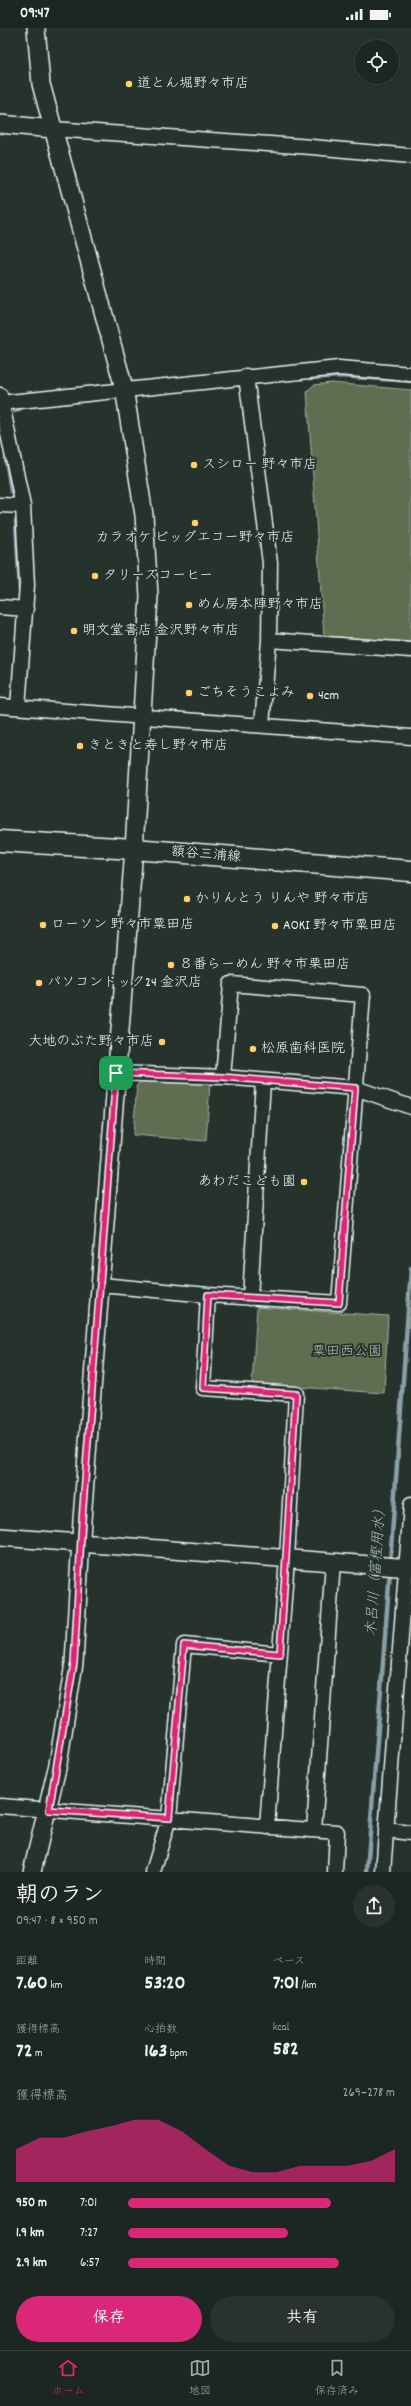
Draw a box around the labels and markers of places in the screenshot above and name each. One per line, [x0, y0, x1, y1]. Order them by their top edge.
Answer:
place label: 道とん堀野々市店 [137, 74, 249, 94]
marker: 道とん堀野々市店 [124, 79, 134, 89]
place label: スシロー 野々市店 [202, 455, 317, 475]
marker: スシロー 野々市店 [189, 460, 199, 470]
marker: カラオケ ビッグエコー野々市店 [190, 518, 200, 528]
place label: カラオケ ビッグエコー野々市店 [95, 528, 295, 548]
place label: タリーズコーヒー [103, 566, 213, 586]
marker: タリーズコーヒー [90, 571, 100, 581]
place label: めん房本陣野々市店 [197, 595, 323, 615]
marker: めん房本陣野々市店 [184, 600, 194, 610]
place label: 明文堂書店 金沢野々市店 [82, 621, 239, 641]
marker: 明文堂書店 金沢野々市店 [69, 626, 79, 636]
place label: ごちそうこよみ [197, 683, 295, 703]
place label: 4cm [318, 686, 339, 706]
marker: ごちそうこよみ [184, 688, 194, 698]
marker: 4cm [305, 691, 315, 701]
place label: きときと寿し野々市店 [88, 736, 228, 756]
marker: きときと寿し野々市店 [75, 741, 85, 751]
place label: かりんとう りんや 野々市店 [195, 889, 369, 909]
marker: かりんとう りんや 野々市店 [182, 894, 192, 904]
place label: ローソン 野々市粟田店 [51, 915, 194, 935]
place label: AOKI 野々市粟田店 [283, 916, 397, 936]
marker: ローソン 野々市粟田店 [38, 920, 48, 930]
marker: AOKI 野々市粟田店 [270, 921, 280, 931]
place label: ８番らーめん 野々市栗田店 [179, 955, 350, 975]
marker: ８番らーめん 野々市栗田店 [166, 960, 176, 970]
place label: パソコンドック24 金沢店 [47, 973, 202, 993]
marker: パソコンドック24 金沢店 [34, 978, 44, 988]
place label: 大地のぶた野々市店 [28, 1032, 154, 1052]
marker: 大地のぶた野々市店 [157, 1037, 167, 1047]
place label: 松原歯科医院 [261, 1039, 345, 1059]
marker: 松原歯科医院 [248, 1044, 258, 1054]
pin [99, 1056, 133, 1090]
place label: あわだこども園 [198, 1172, 296, 1192]
marker: あわだこども園 [299, 1177, 309, 1187]

